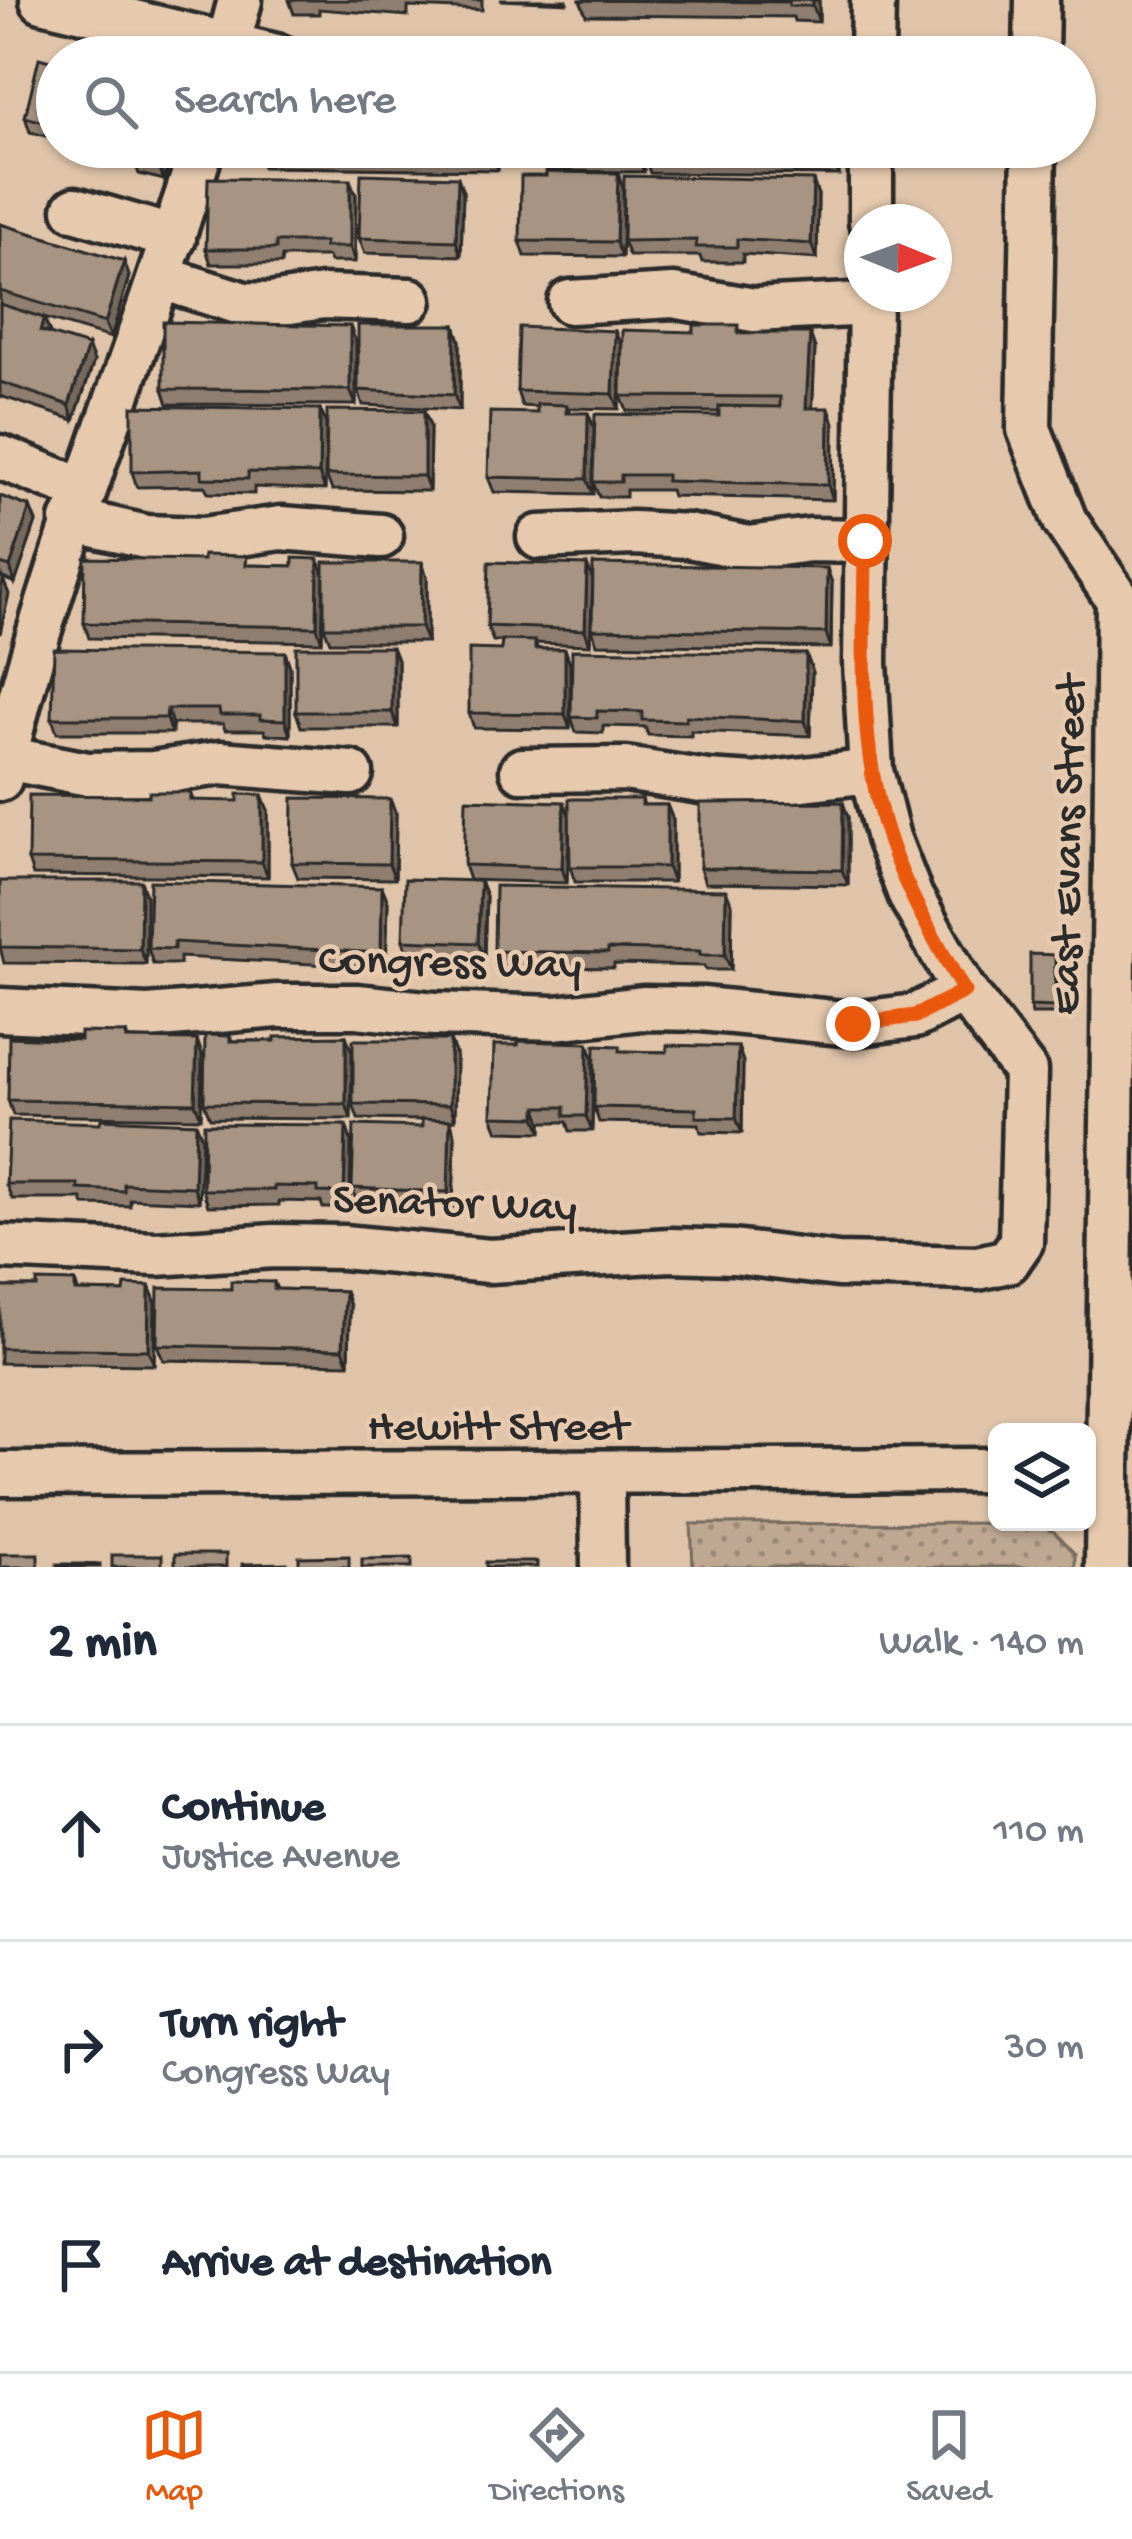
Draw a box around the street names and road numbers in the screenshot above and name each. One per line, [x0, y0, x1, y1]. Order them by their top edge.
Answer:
street label: East Evans Street [1042, 671, 1101, 1016]
street label: Congress Way [318, 937, 582, 994]
street label: Senator Way [332, 1176, 578, 1237]
street label: Hewitt Street [368, 1403, 632, 1456]

